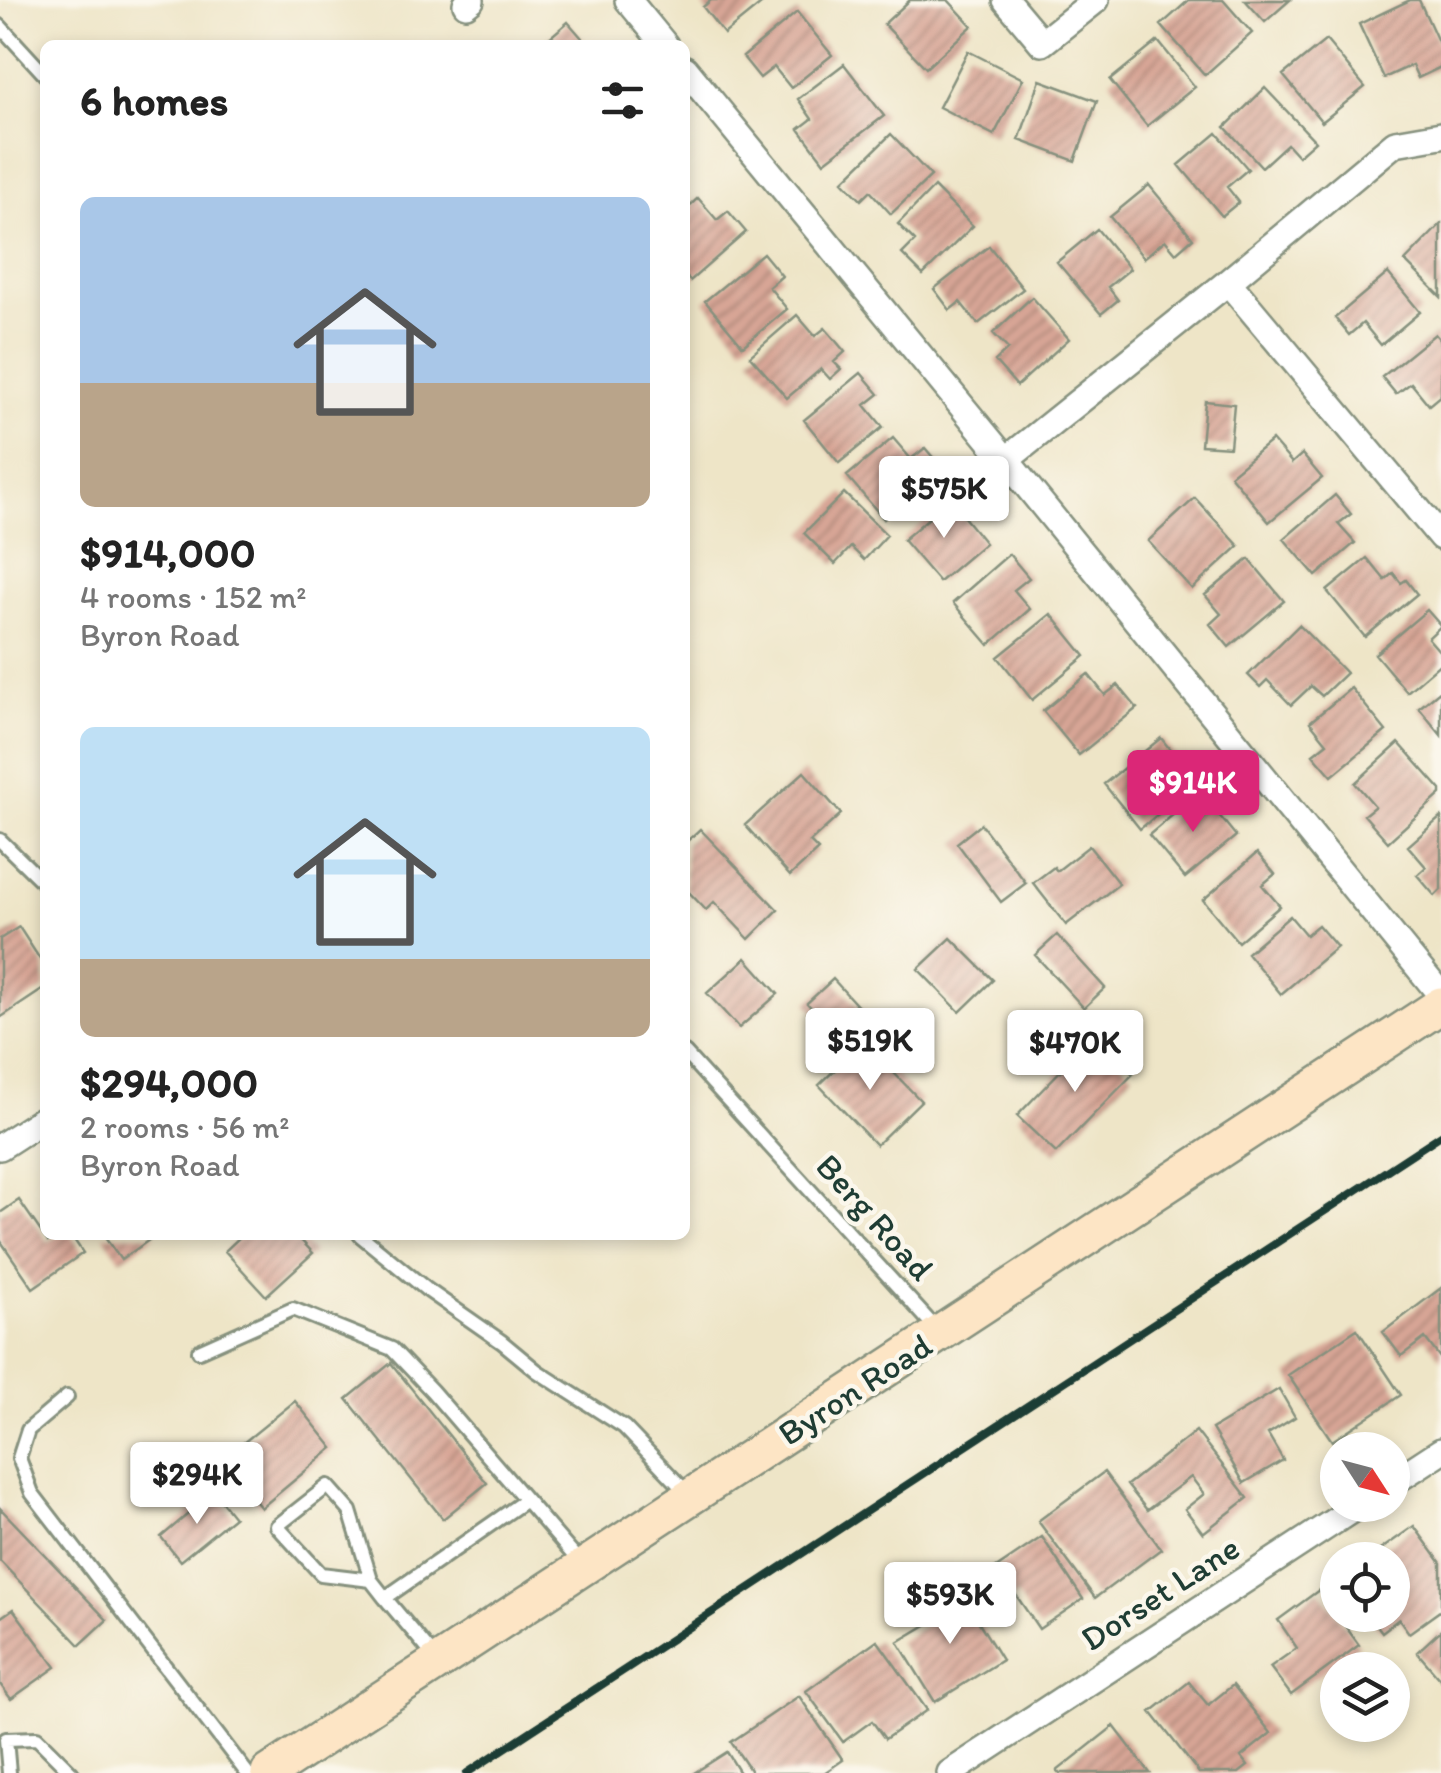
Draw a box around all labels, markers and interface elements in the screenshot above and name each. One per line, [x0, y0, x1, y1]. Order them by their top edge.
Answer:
icon: filters [595, 73, 650, 128]
text: 6 homes [80, 75, 228, 126]
icon: home [275, 262, 455, 442]
pin: $575K [874, 456, 1014, 541]
text: $575K [901, 469, 987, 507]
text: $914,000 [80, 527, 256, 578]
text: 4 rooms · 152 m² [80, 578, 307, 616]
text: Byron Road [80, 616, 240, 654]
pin: $914K [1123, 750, 1263, 835]
text: $914K [1149, 763, 1237, 801]
icon: home [275, 792, 455, 972]
pin: $519K [800, 1008, 940, 1093]
pin: $470K [1005, 1010, 1145, 1095]
text: $519K [827, 1021, 913, 1059]
text: $470K [1029, 1023, 1121, 1061]
text: $294,000 [80, 1057, 258, 1108]
text: 2 rooms · 56 m² [80, 1108, 289, 1146]
street label: Berg Road [807, 1145, 943, 1289]
text: Byron Road [80, 1146, 240, 1184]
street label: Byron Road [770, 1324, 940, 1454]
north arrow [1320, 1432, 1410, 1522]
map controls [1320, 1432, 1410, 1742]
pin: $294K [127, 1442, 267, 1527]
text: $294K [152, 1455, 242, 1493]
street label: Dorset Lane [1073, 1526, 1247, 1660]
button: locate [1320, 1542, 1410, 1632]
pin: $593K [880, 1562, 1020, 1647]
text: $593K [906, 1575, 994, 1613]
button: layers [1320, 1652, 1410, 1742]

